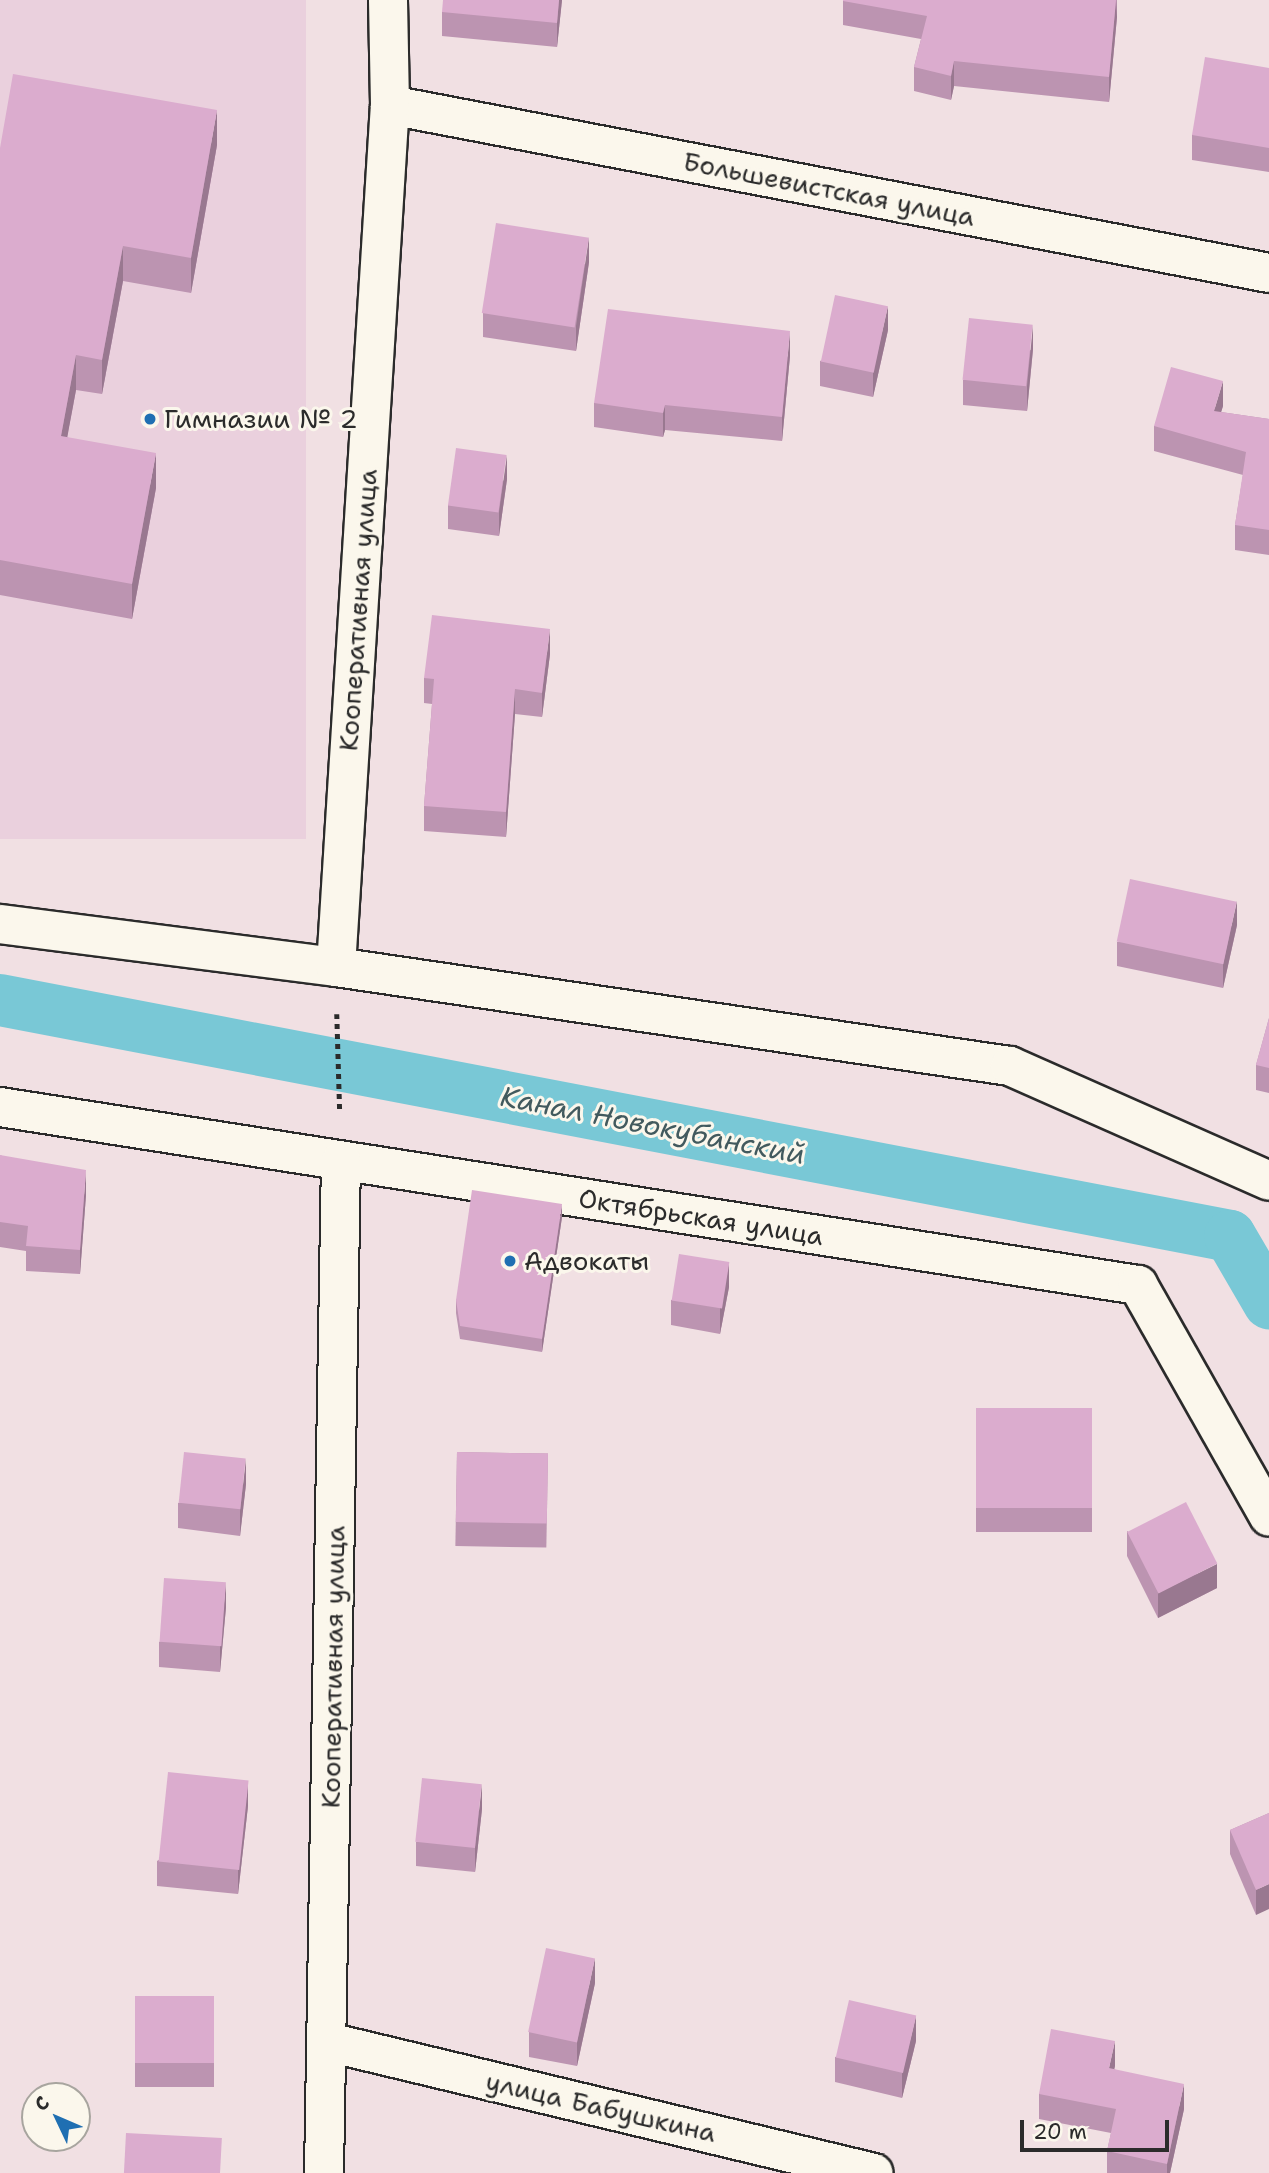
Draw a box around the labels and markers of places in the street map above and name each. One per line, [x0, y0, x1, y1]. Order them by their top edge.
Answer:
place label: Гимназии № 2 [164, 403, 358, 435]
marker: Гимназии № 2 [142, 411, 158, 427]
place label: Адвокаты [524, 1245, 649, 1277]
marker: Адвокаты [502, 1253, 518, 1269]

